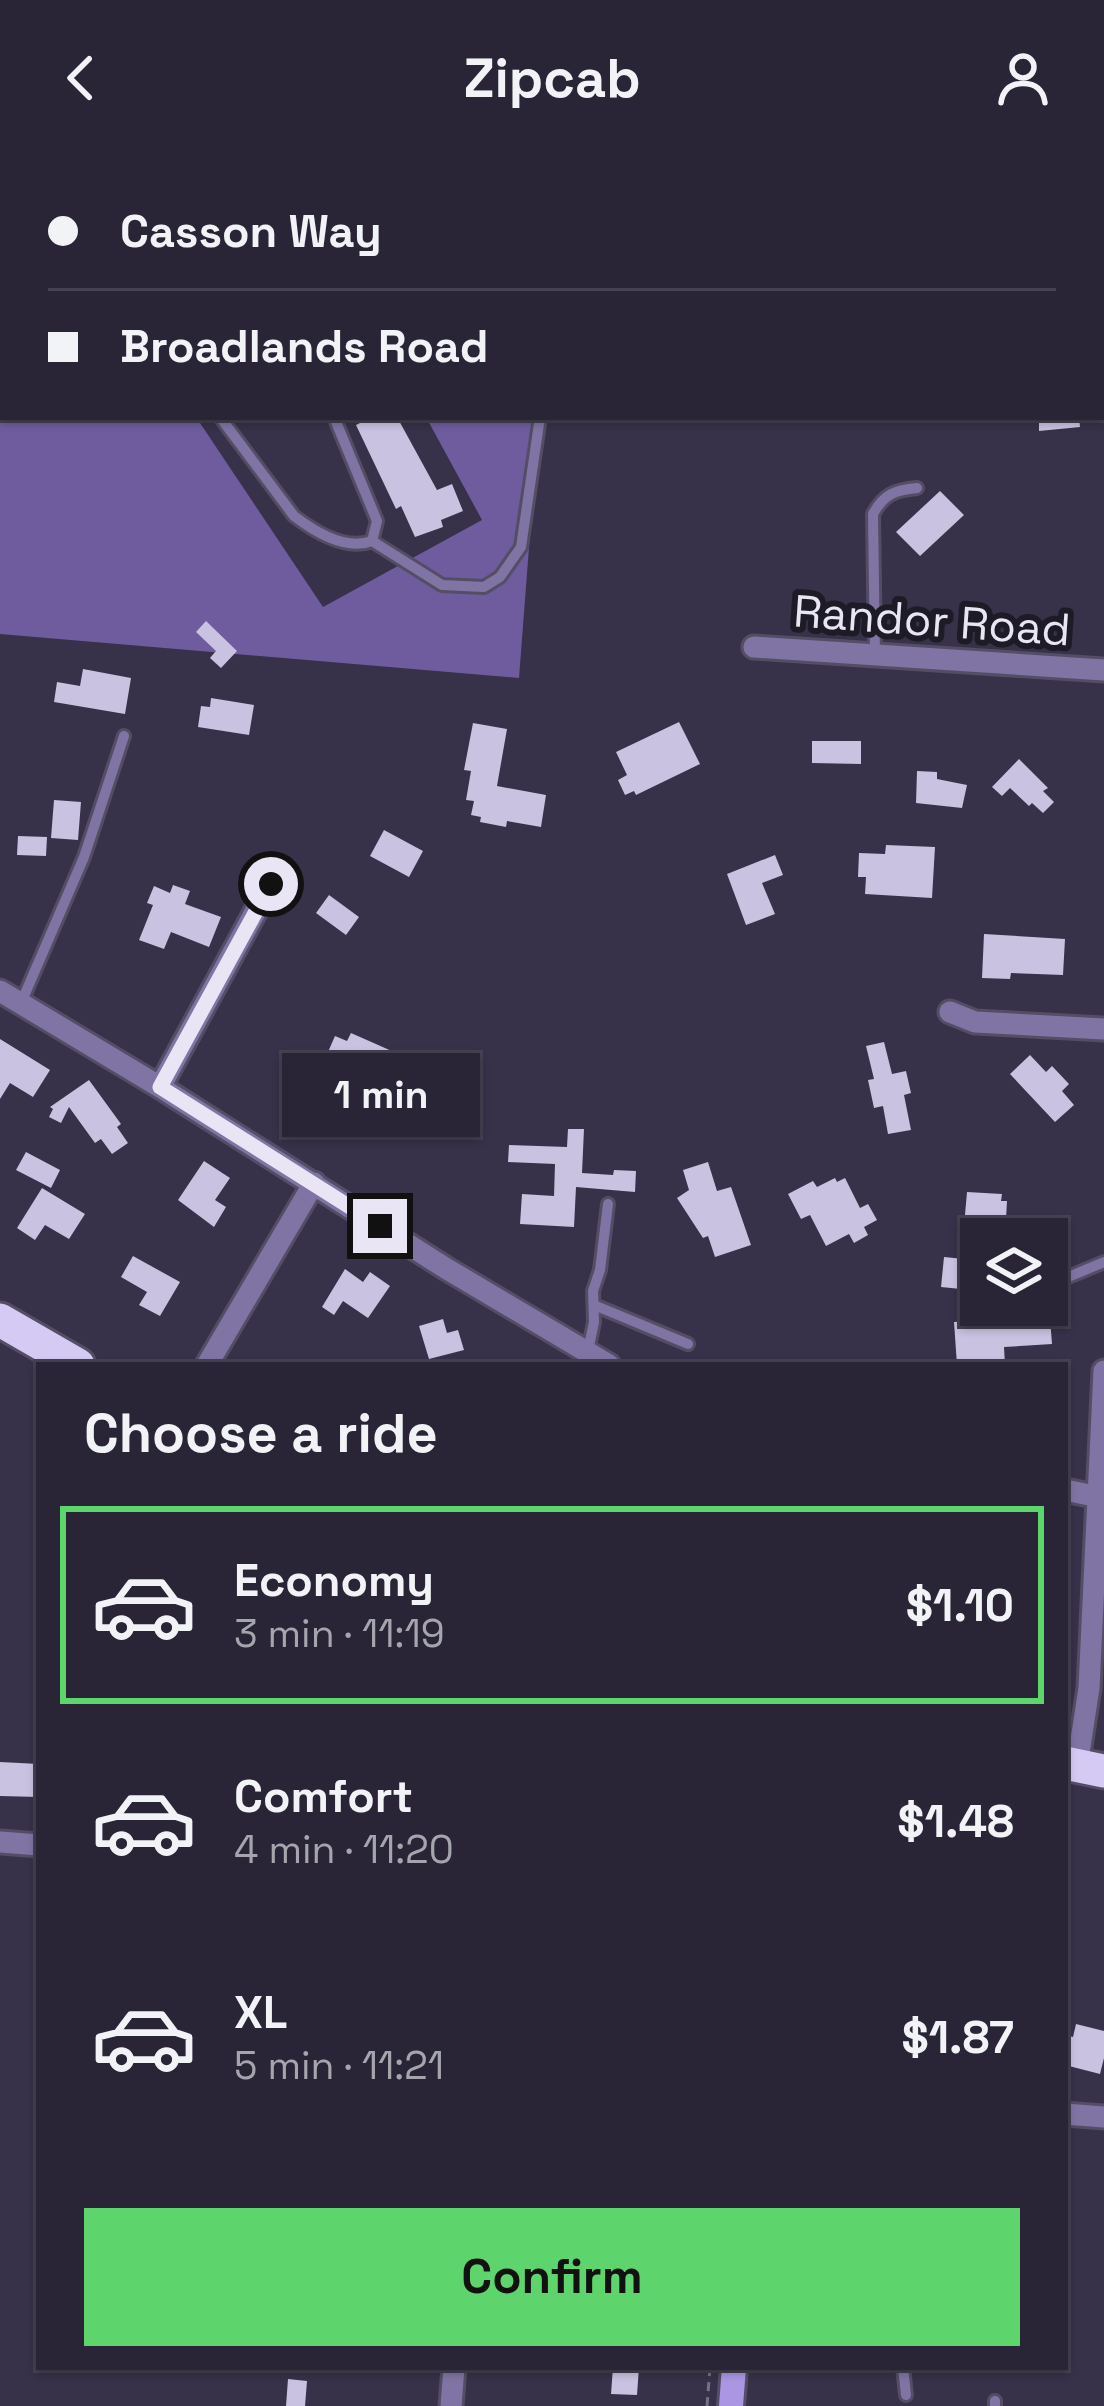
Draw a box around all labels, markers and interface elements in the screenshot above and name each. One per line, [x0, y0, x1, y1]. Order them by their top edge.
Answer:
text: Zipcab [463, 44, 641, 113]
icon: back [48, 45, 114, 111]
icon: person [990, 45, 1056, 111]
text: Casson Way [120, 203, 382, 260]
text: Broadlands Road [120, 318, 488, 375]
street label: Randor Road [791, 582, 1072, 659]
route start [244, 857, 298, 911]
callout: 1 min [281, 1052, 479, 1136]
text: 1 min [333, 1070, 429, 1119]
route end [353, 1199, 407, 1253]
map controls [960, 1218, 1068, 1326]
button: layers [960, 1218, 1068, 1326]
text: Choose a ride [84, 1399, 438, 1468]
icon: car [90, 1551, 198, 1659]
text: Economy [234, 1552, 434, 1609]
text: $1.10 [906, 1577, 1014, 1634]
text: 3 min · 11:19 [234, 1609, 445, 1658]
icon: car [90, 1767, 198, 1875]
text: Comfort [234, 1768, 413, 1825]
text: $1.48 [897, 1793, 1014, 1850]
text: 4 min · 11:20 [234, 1825, 454, 1874]
icon: car [90, 1983, 198, 2091]
text: XL [234, 1984, 287, 2041]
text: $1.87 [901, 2009, 1014, 2066]
text: 5 min · 11:21 [234, 2041, 444, 2090]
button: Confirm [84, 2208, 1020, 2346]

